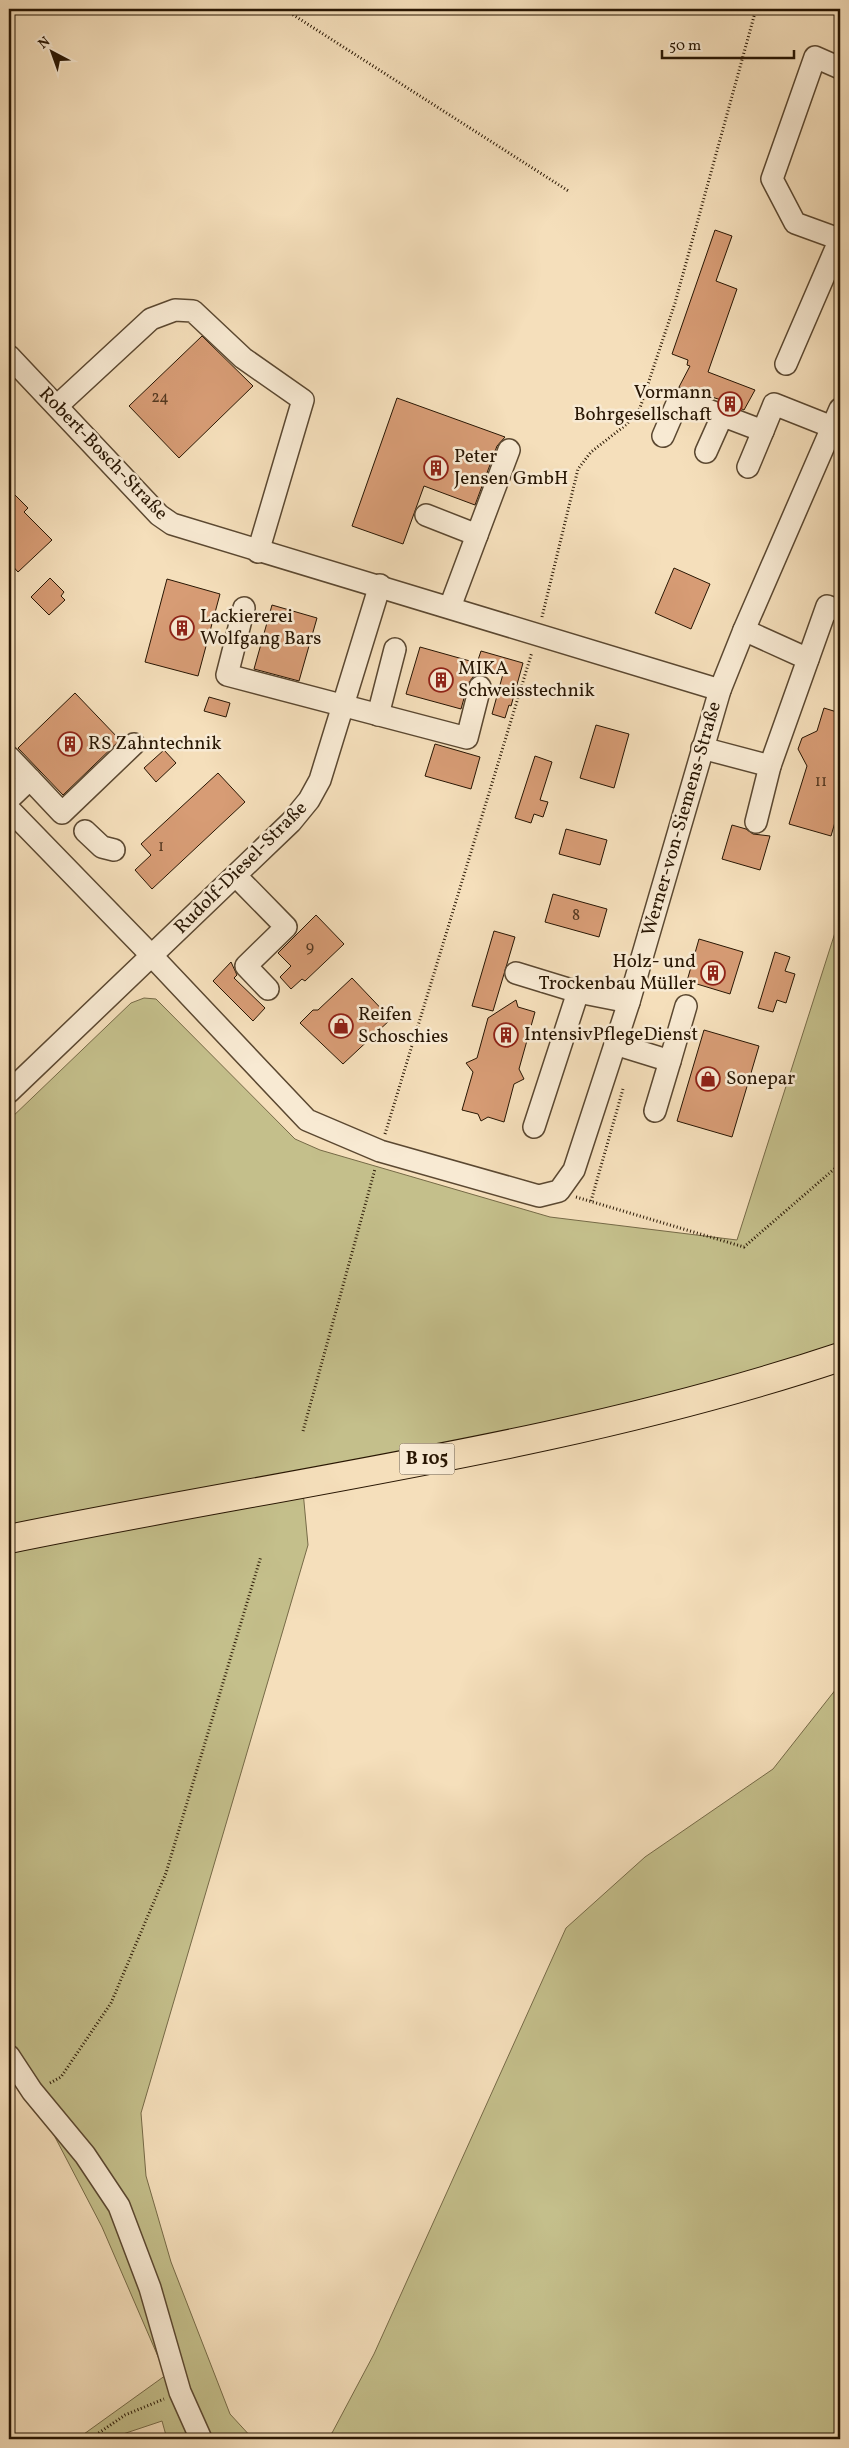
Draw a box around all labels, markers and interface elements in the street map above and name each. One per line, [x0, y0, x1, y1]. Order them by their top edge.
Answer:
north arrow [28, 28, 78, 78]
scale bar [662, 28, 794, 60]
text: N [34, 33, 55, 54]
text: 50 m [669, 36, 701, 57]
place label: Vormann Bohrgesellschaft [574, 380, 712, 428]
street label: Robert-Bosch-Straße [33, 382, 173, 526]
house number: 24 [151, 387, 169, 409]
building icon: Vormann Bohrgesellschaft [717, 391, 743, 417]
place label: Peter Jensen GmbH [454, 444, 568, 492]
building icon: Peter Jensen GmbH [423, 455, 449, 481]
place label: Lackiererei Wolfgang Bars [200, 604, 321, 652]
building icon: Lackiererei Wolfgang Bars [169, 615, 195, 641]
place label: MIKA Schweisstechnik [458, 656, 595, 704]
building icon: MIKA Schweisstechnik [428, 667, 454, 693]
street label: Werner-von-Siemens-Straße [636, 699, 728, 939]
building icon: RS Zahntechnik [57, 731, 83, 757]
place label: RS Zahntechnik [88, 731, 222, 757]
house number: 11 [815, 771, 827, 793]
street label: Rudolf-Diesel-Straße [169, 796, 313, 940]
house number: 1 [158, 836, 164, 858]
house number: 8 [572, 905, 580, 927]
house number: 9 [306, 937, 314, 959]
place label: Holz- und Trockenbau Müller [538, 949, 696, 997]
building icon: Holz- und Trockenbau Müller [700, 960, 726, 986]
place label: Reifen Schoschies [358, 1002, 448, 1050]
shop icon: Reifen Schoschies [328, 1013, 354, 1039]
building icon: IntensivPflegeDienst [493, 1022, 519, 1048]
place label: IntensivPflegeDienst [524, 1022, 698, 1048]
shop icon: Sonepar [695, 1066, 721, 1092]
place label: Sonepar [726, 1066, 795, 1092]
road number: B 105 [400, 1444, 454, 1475]

